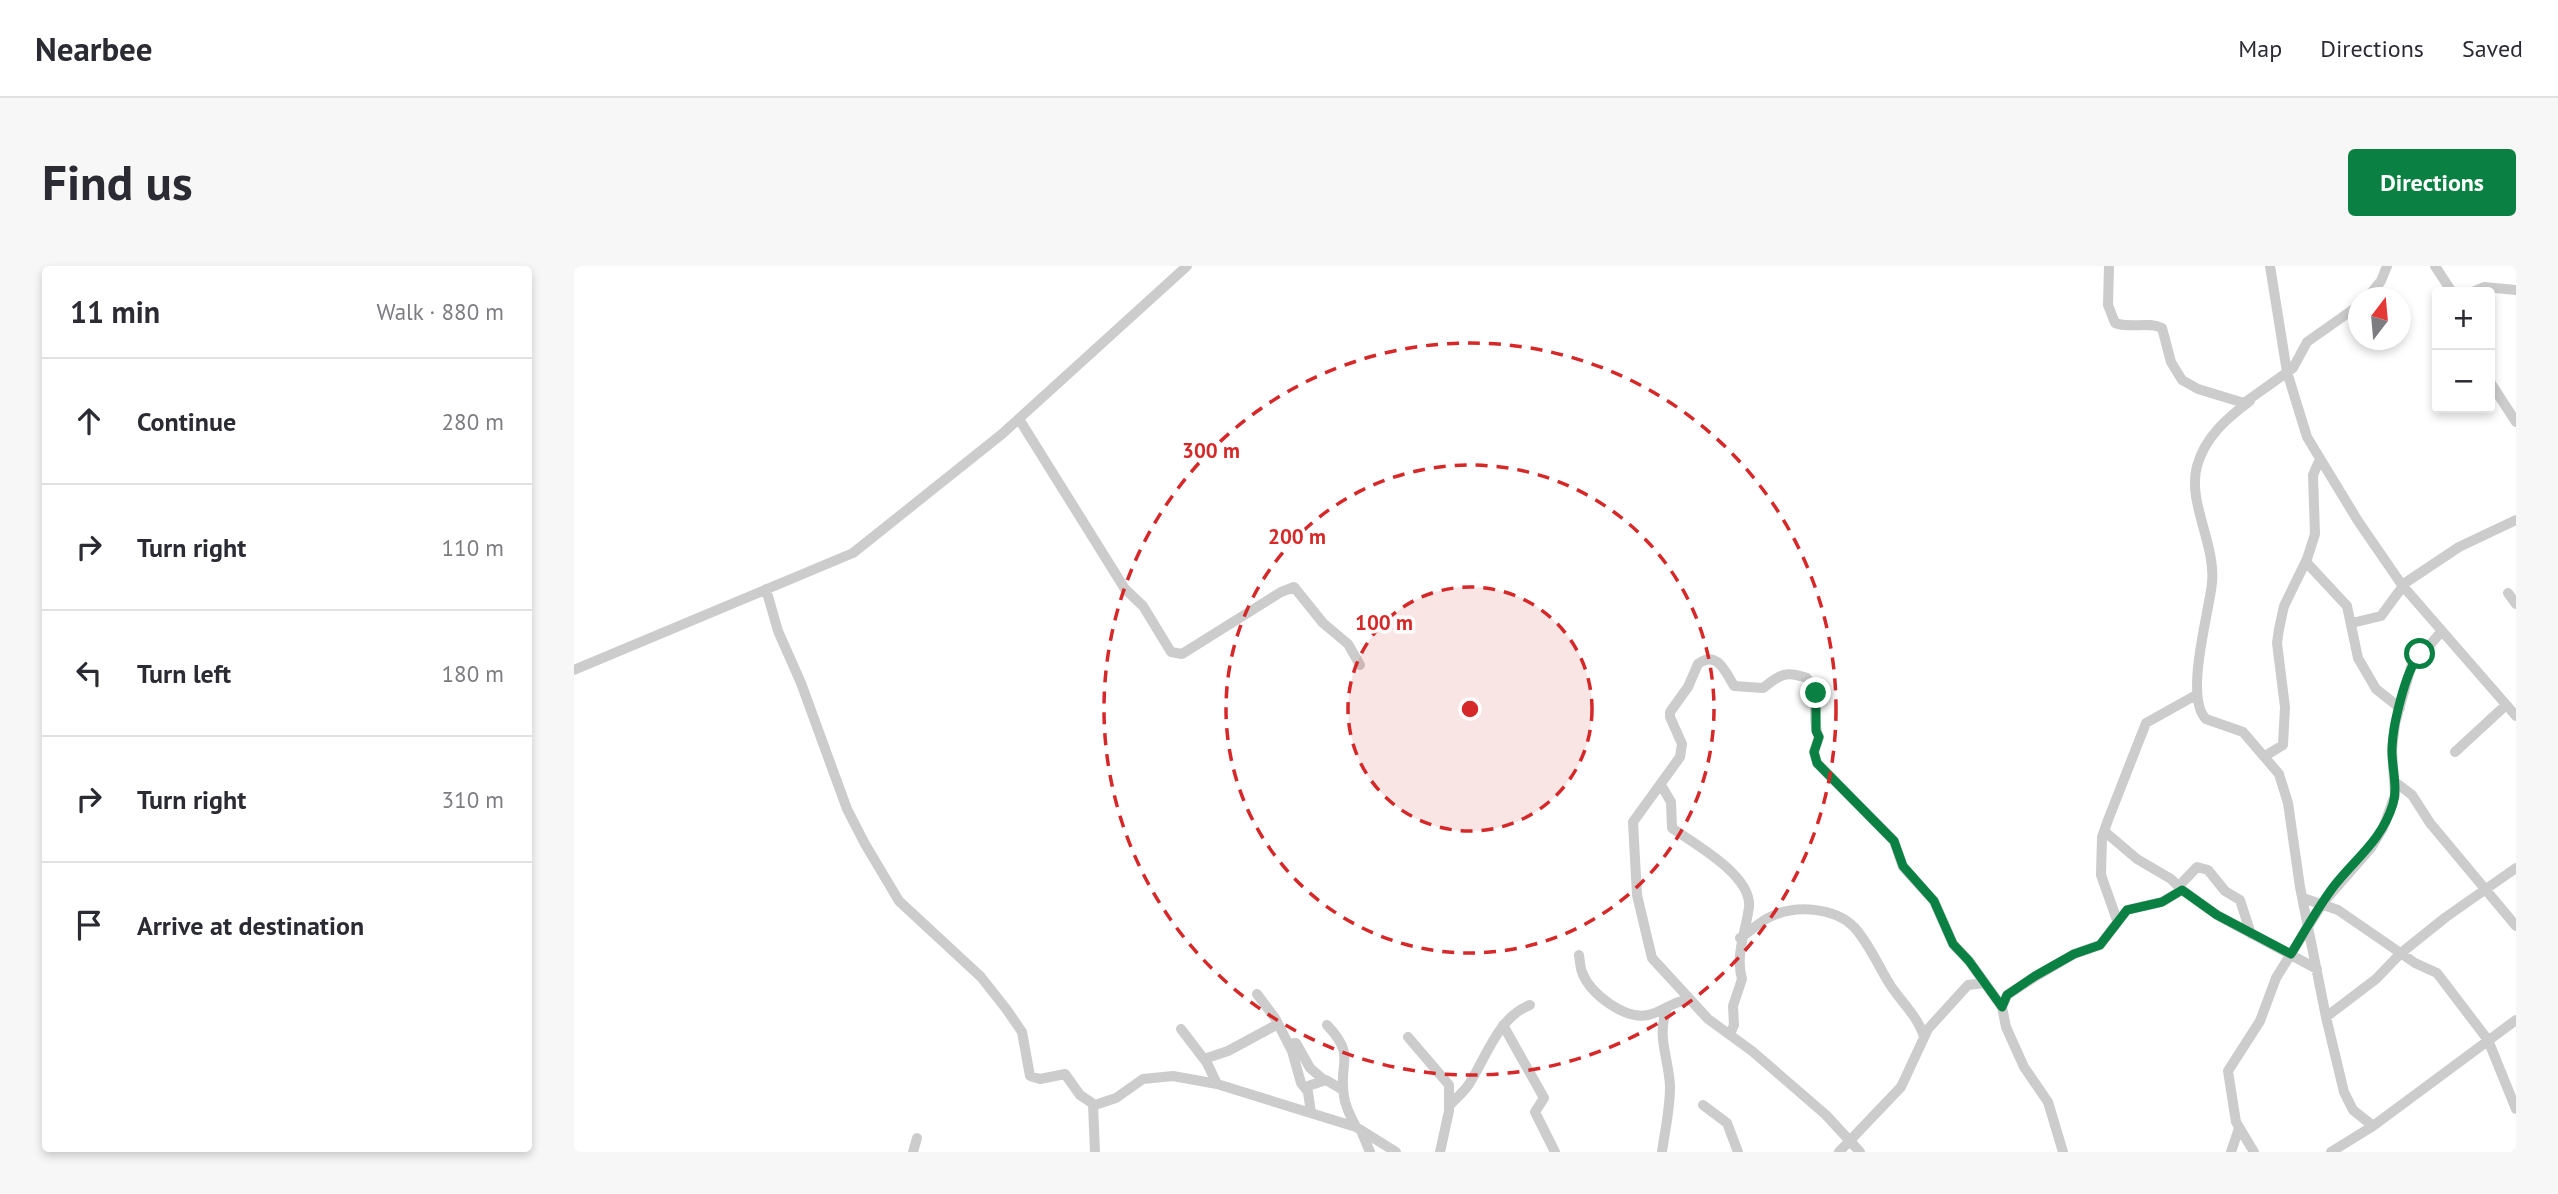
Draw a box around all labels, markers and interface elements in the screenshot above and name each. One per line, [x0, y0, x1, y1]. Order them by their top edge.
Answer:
text: Nearbee [35, 27, 152, 70]
text: Map [2238, 33, 2282, 64]
text: Directions [2320, 33, 2424, 64]
text: Saved [2462, 33, 2523, 64]
button: Directions [2348, 149, 2516, 216]
text: Find us [42, 150, 193, 214]
north arrow [2348, 287, 2411, 350]
map controls [2432, 287, 2495, 413]
button: + [2432, 287, 2495, 350]
text: 11 min [70, 292, 160, 331]
text: Walk · 880 m [377, 297, 504, 326]
button: − [2432, 350, 2495, 413]
icon: ahead [70, 402, 108, 440]
text: Continue [137, 405, 236, 438]
text: 280 m [442, 407, 504, 436]
text: 300 m [1182, 437, 1240, 464]
text: 200 m [1268, 523, 1326, 550]
icon: right [70, 528, 108, 566]
text: Turn right [137, 531, 246, 564]
text: 110 m [442, 533, 504, 562]
text: 100 m [1355, 609, 1413, 636]
route start [2404, 638, 2435, 669]
icon: left [70, 654, 108, 692]
text: Turn left [137, 657, 231, 690]
text: 180 m [442, 659, 504, 688]
route end [1800, 677, 1831, 708]
centre of rings [1458, 697, 1482, 721]
icon: right [70, 780, 108, 818]
text: Turn right [137, 783, 246, 816]
text: 310 m [442, 785, 504, 814]
icon: arrive [70, 906, 108, 944]
text: Arrive at destination [137, 909, 364, 942]

